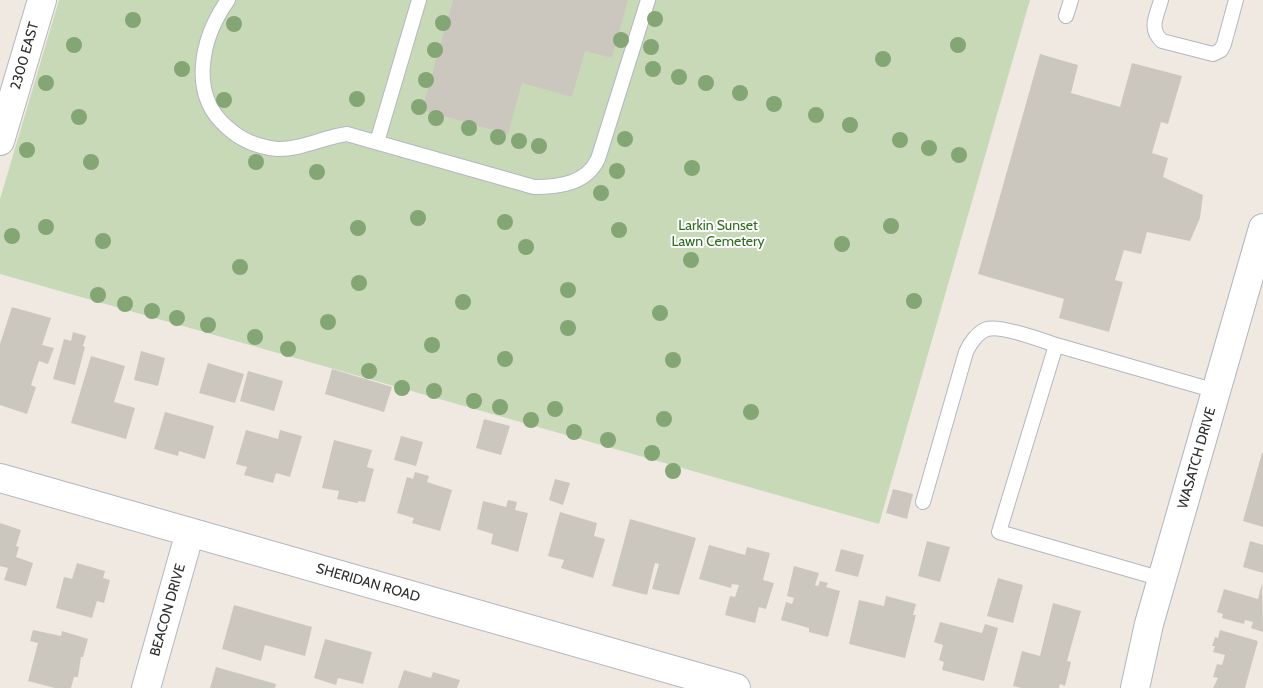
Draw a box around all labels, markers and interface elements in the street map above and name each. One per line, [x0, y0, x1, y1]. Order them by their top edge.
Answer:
street label: 2300 EAST [7, 20, 43, 92]
park label: Larkin Sunset Lawn Cemetery [671, 218, 765, 250]
street label: WASATCH DRIVE [1175, 405, 1219, 511]
street label: SHERIDAN ROAD [314, 560, 422, 606]
street label: BEACON DRIVE [147, 562, 189, 658]

